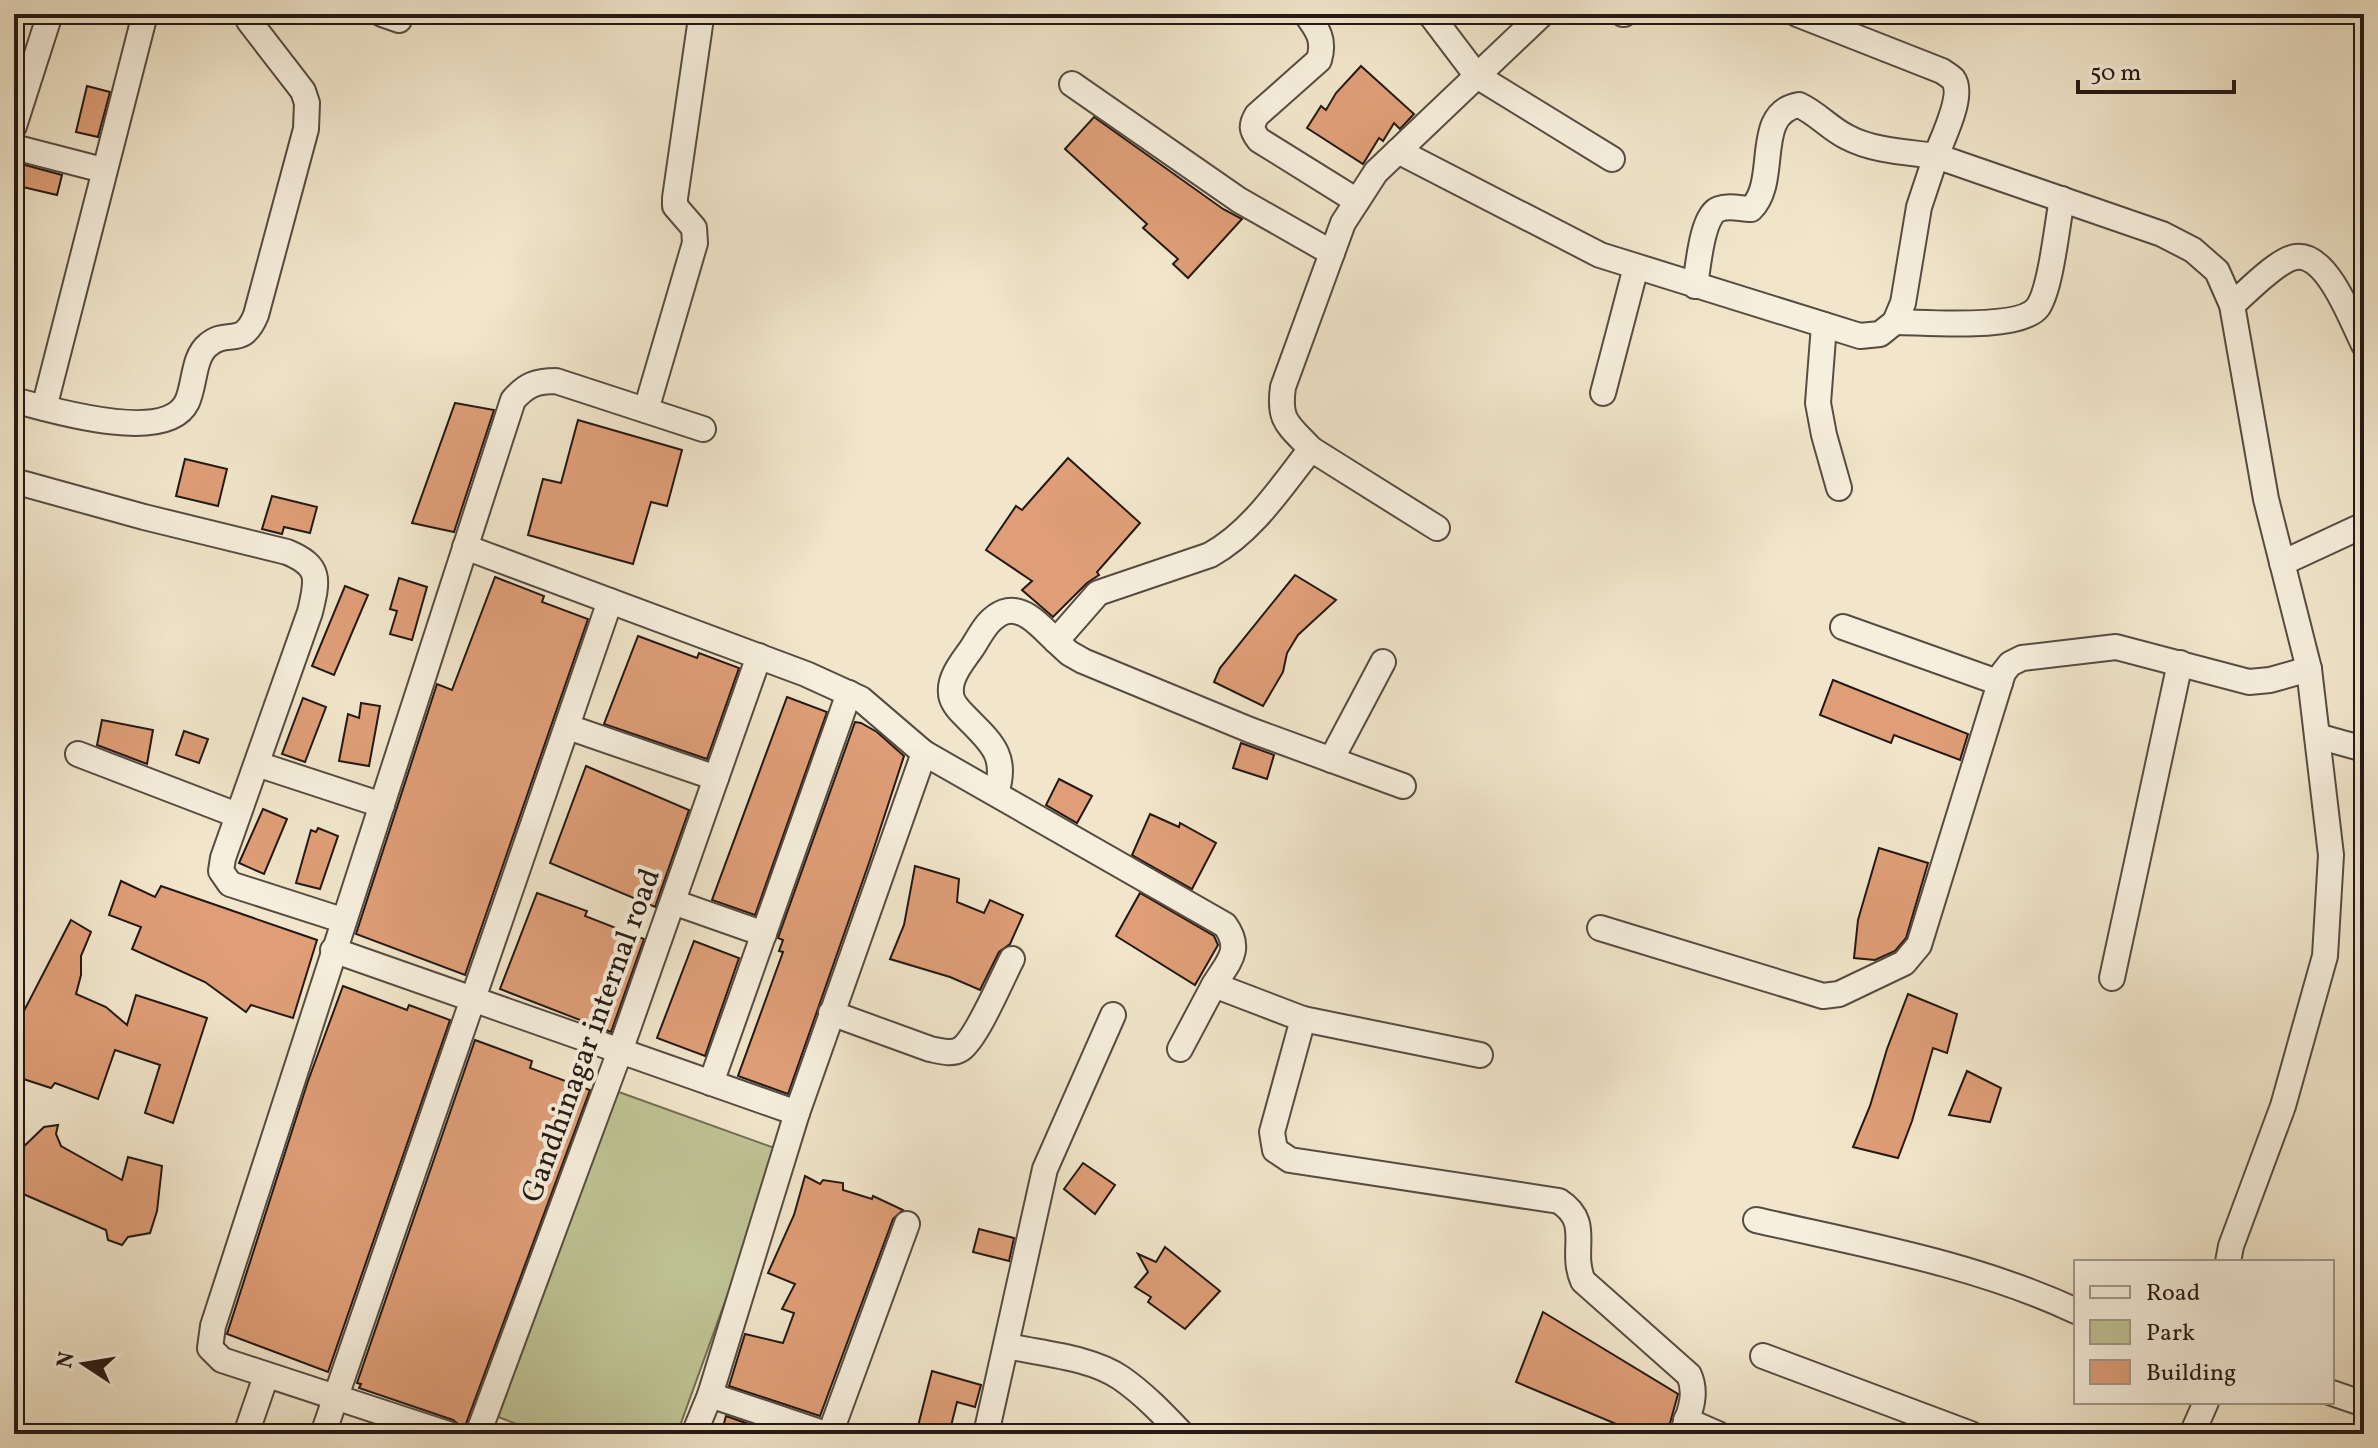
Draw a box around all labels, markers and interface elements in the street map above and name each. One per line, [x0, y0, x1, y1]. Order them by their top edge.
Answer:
scale bar [2078, 44, 2234, 94]
text: 50 m [2090, 57, 2142, 91]
street label: Gandhinagar internal road [512, 863, 672, 1208]
legend [2074, 1260, 2334, 1404]
text: Road [2146, 1277, 2200, 1311]
text: Park [2146, 1317, 2195, 1351]
north arrow [44, 1324, 124, 1404]
text: N [50, 1349, 84, 1371]
text: Building [2146, 1357, 2236, 1391]

